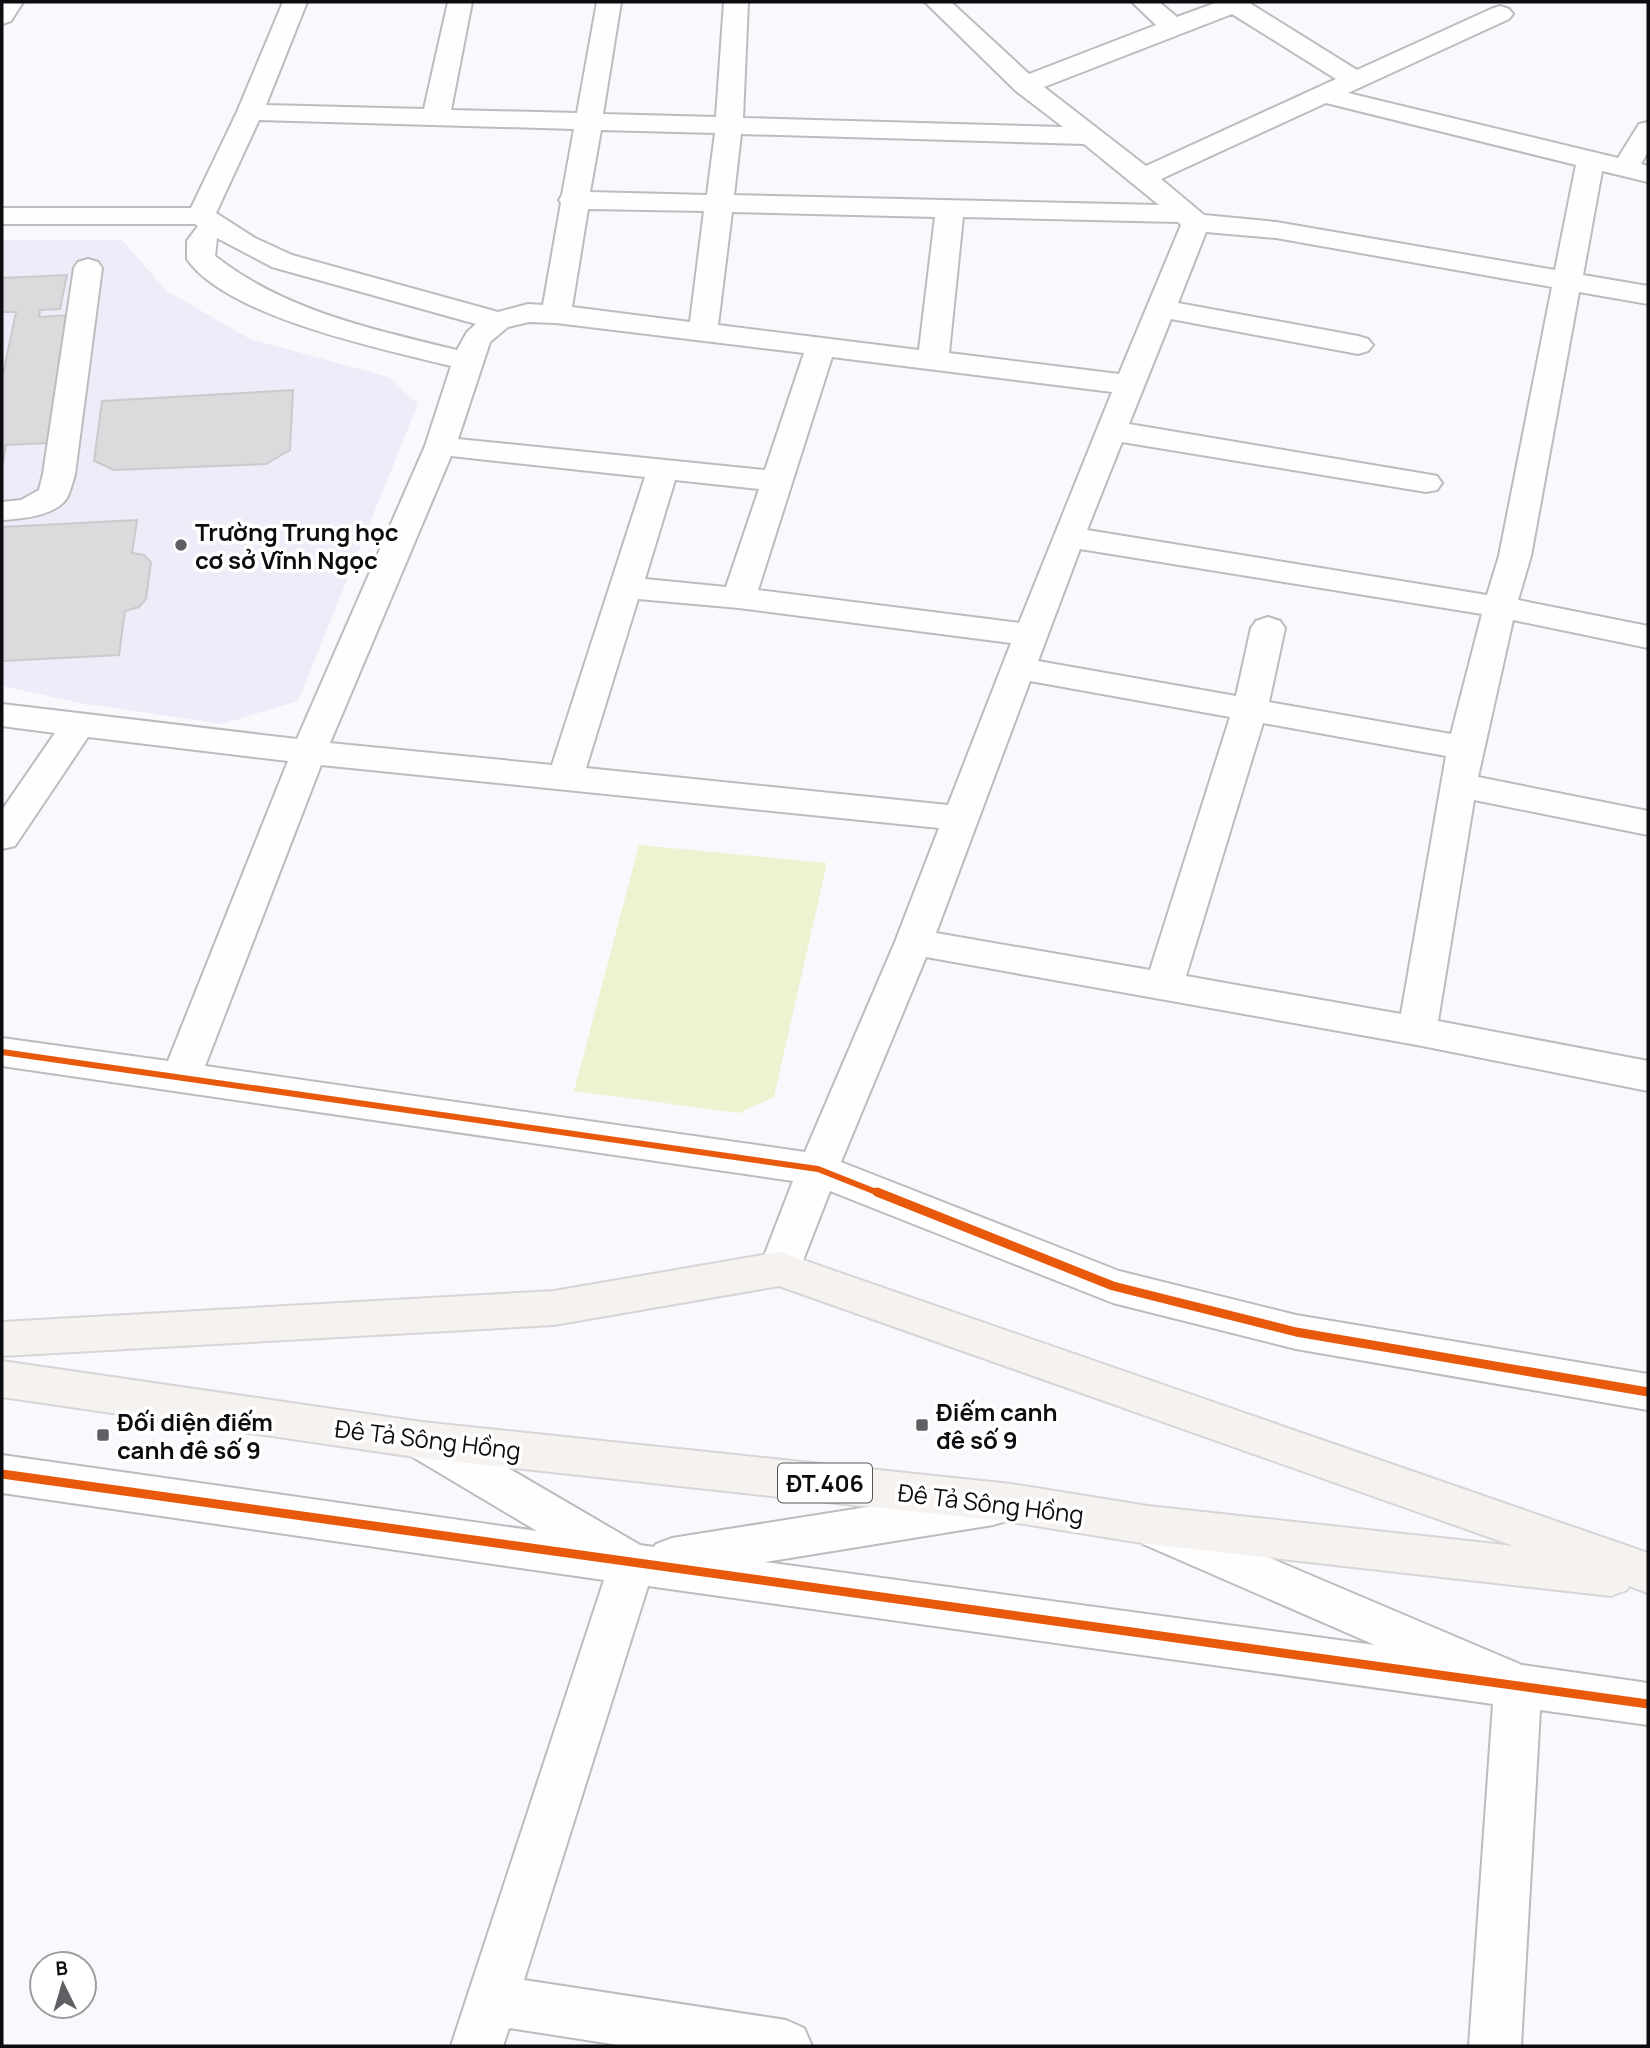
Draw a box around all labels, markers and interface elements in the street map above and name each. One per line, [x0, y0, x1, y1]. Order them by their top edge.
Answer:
place label: Trường Trung học cơ sở Vĩnh Ngọc [195, 515, 399, 576]
marker: Trường Trung học cơ sở Vĩnh Ngọc [173, 537, 189, 553]
place label: Điếm canh đê số 9 [936, 1395, 1058, 1456]
place label: Đối diện điếm canh đê số 9 [117, 1405, 273, 1466]
street label: Đê Tả Sông Hồng [333, 1411, 523, 1467]
marker: Điếm canh đê số 9 [914, 1417, 930, 1433]
marker: Đối diện điếm canh đê số 9 [95, 1427, 111, 1443]
road number: ĐT.406 [778, 1464, 872, 1502]
street label: Đê Tả Sông Hồng [896, 1475, 1086, 1531]
north arrow [28, 1950, 98, 2020]
text: B [54, 1955, 69, 1982]

